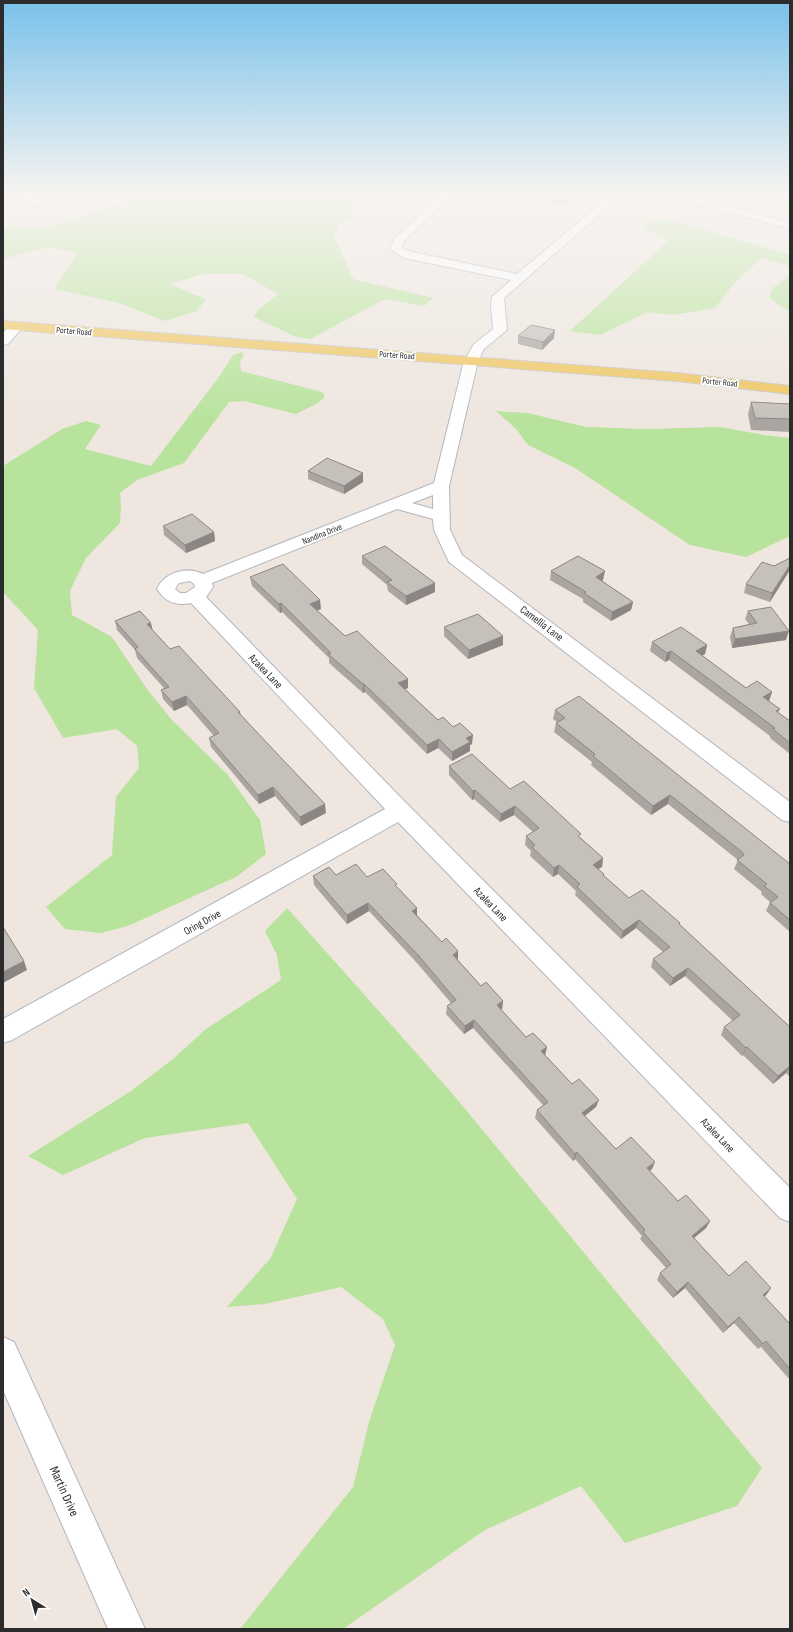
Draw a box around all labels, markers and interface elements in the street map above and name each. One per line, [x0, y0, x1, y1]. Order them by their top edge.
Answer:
street label: Porter Road [56, 325, 92, 338]
street label: Porter Road [379, 349, 415, 362]
street label: Porter Road [702, 375, 738, 390]
street label: Nandina Drive [301, 521, 344, 547]
street label: Camellia Lane [518, 603, 566, 644]
street label: Azalea Lane [245, 651, 285, 691]
street label: Azalea Lane [470, 884, 510, 924]
street label: Oring Drive [181, 907, 223, 938]
street label: Azalea Lane [697, 1115, 737, 1155]
street label: Martin Drive [46, 1464, 82, 1519]
north arrow [12, 1580, 52, 1620]
text: N [20, 1585, 33, 1599]

